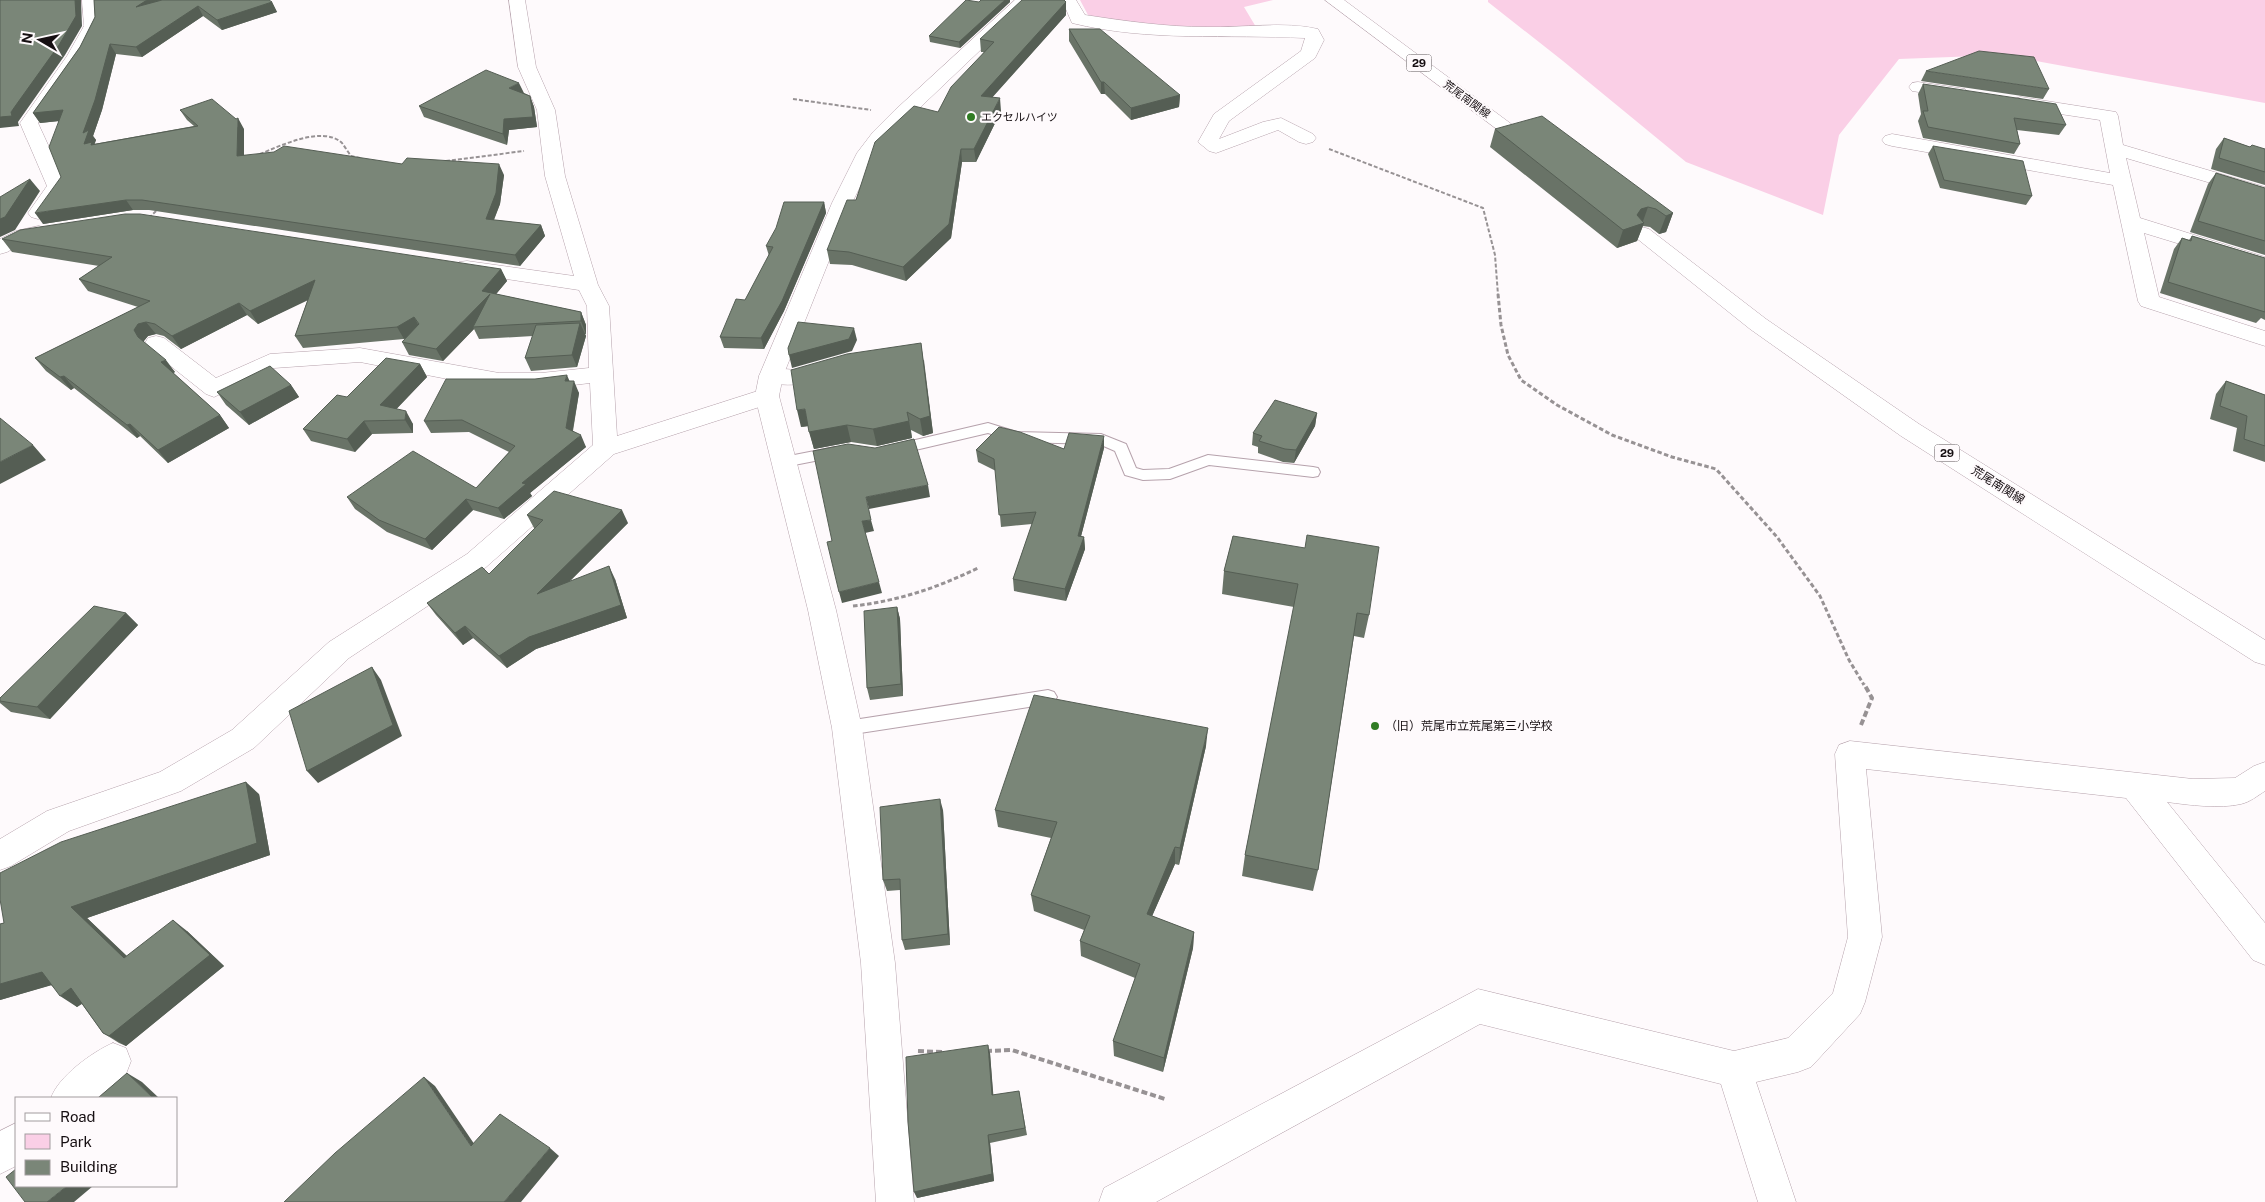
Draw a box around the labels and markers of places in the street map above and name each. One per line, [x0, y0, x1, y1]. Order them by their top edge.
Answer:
marker: エクセルハイツ [965, 111, 977, 123]
place label: エクセルハイツ [981, 111, 1058, 123]
place label: （旧）荒尾市立荒尾第三小学校 [1385, 719, 1553, 733]
marker: （旧）荒尾市立荒尾第三小学校 [1369, 720, 1381, 732]

